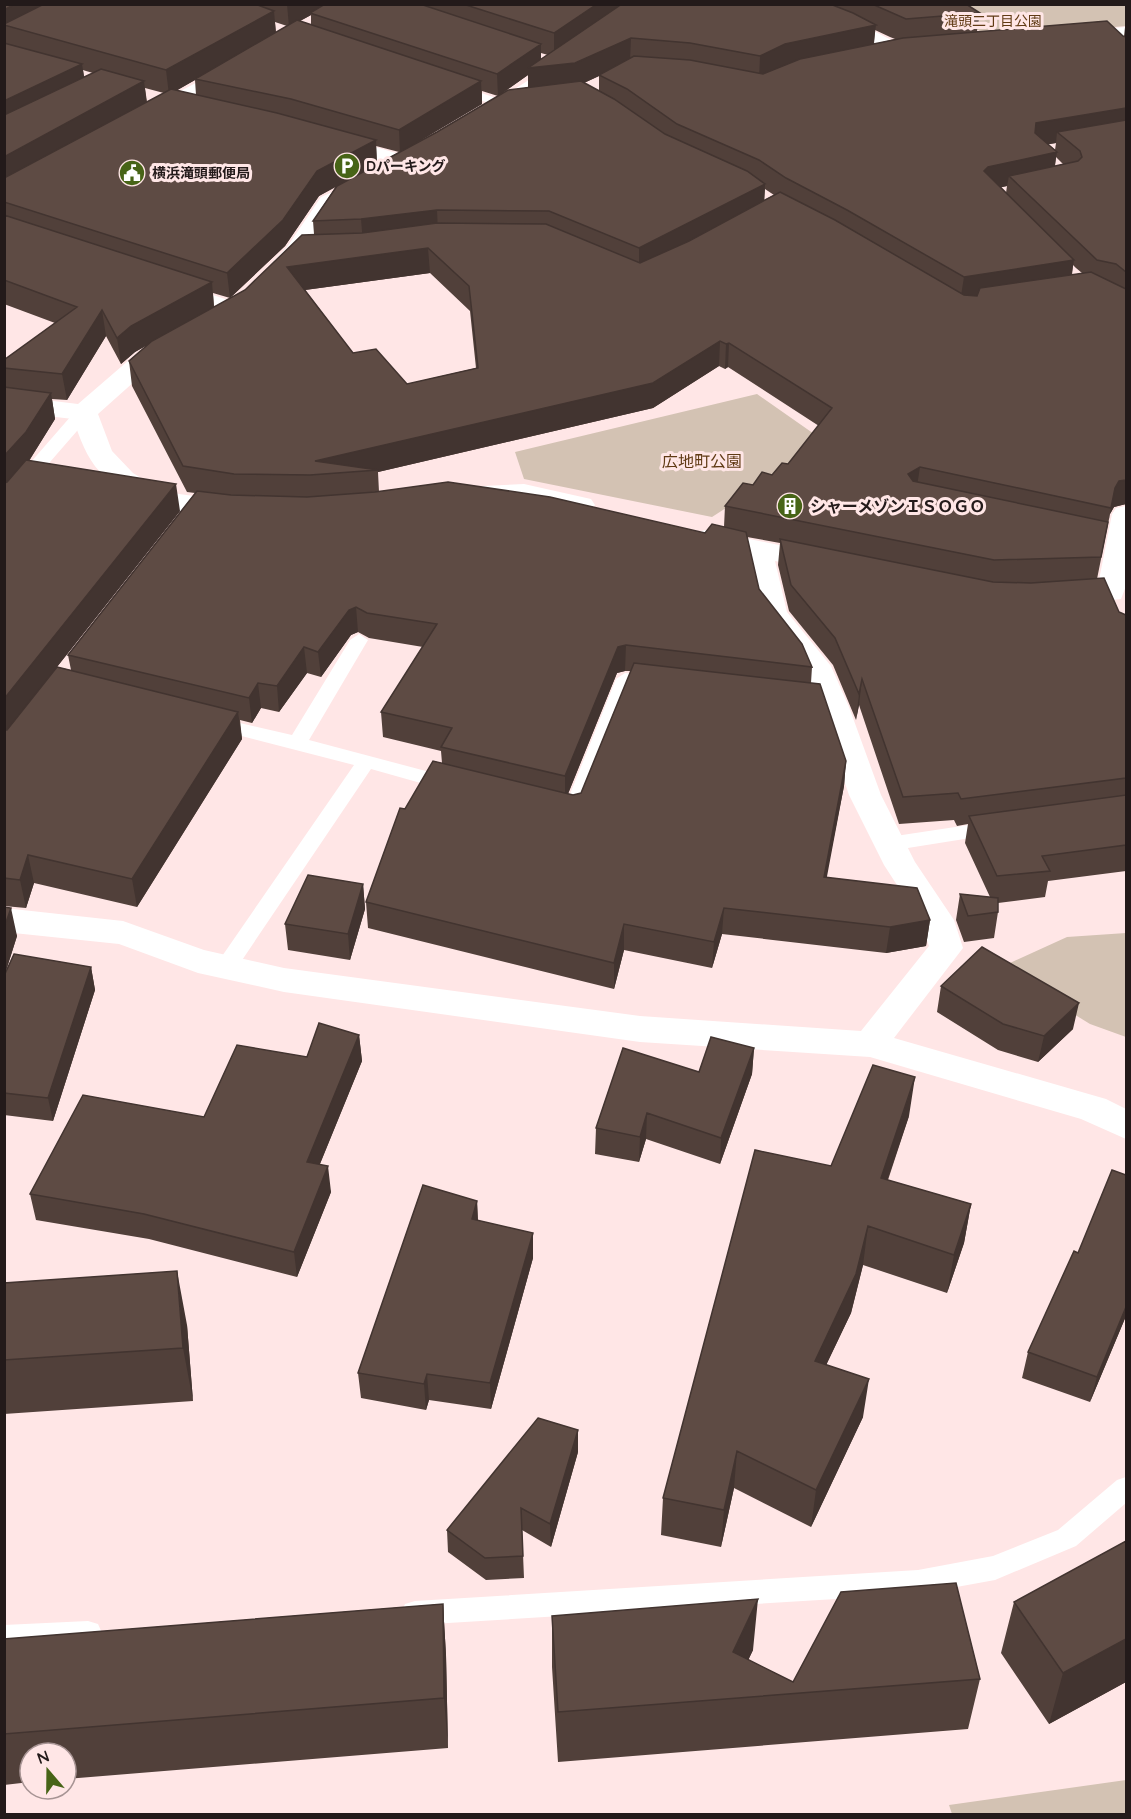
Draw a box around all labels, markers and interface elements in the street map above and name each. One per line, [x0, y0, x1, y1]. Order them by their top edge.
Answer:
park label: 滝頭二丁目公園 [944, 12, 1042, 30]
parking icon: Dパーキング [332, 151, 362, 181]
place label: Dパーキング [366, 157, 446, 175]
public building icon: 横浜滝頭郵便局 [117, 158, 147, 188]
place label: 横浜滝頭郵便局 [152, 164, 250, 182]
park label: 広地町公園 [662, 451, 742, 471]
building icon: シャーメゾンＩＳＯＧＯ [775, 491, 805, 521]
place label: シャーメゾンＩＳＯＧＯ [810, 496, 985, 516]
north arrow [18, 1741, 78, 1801]
text: N [34, 1745, 52, 1768]

